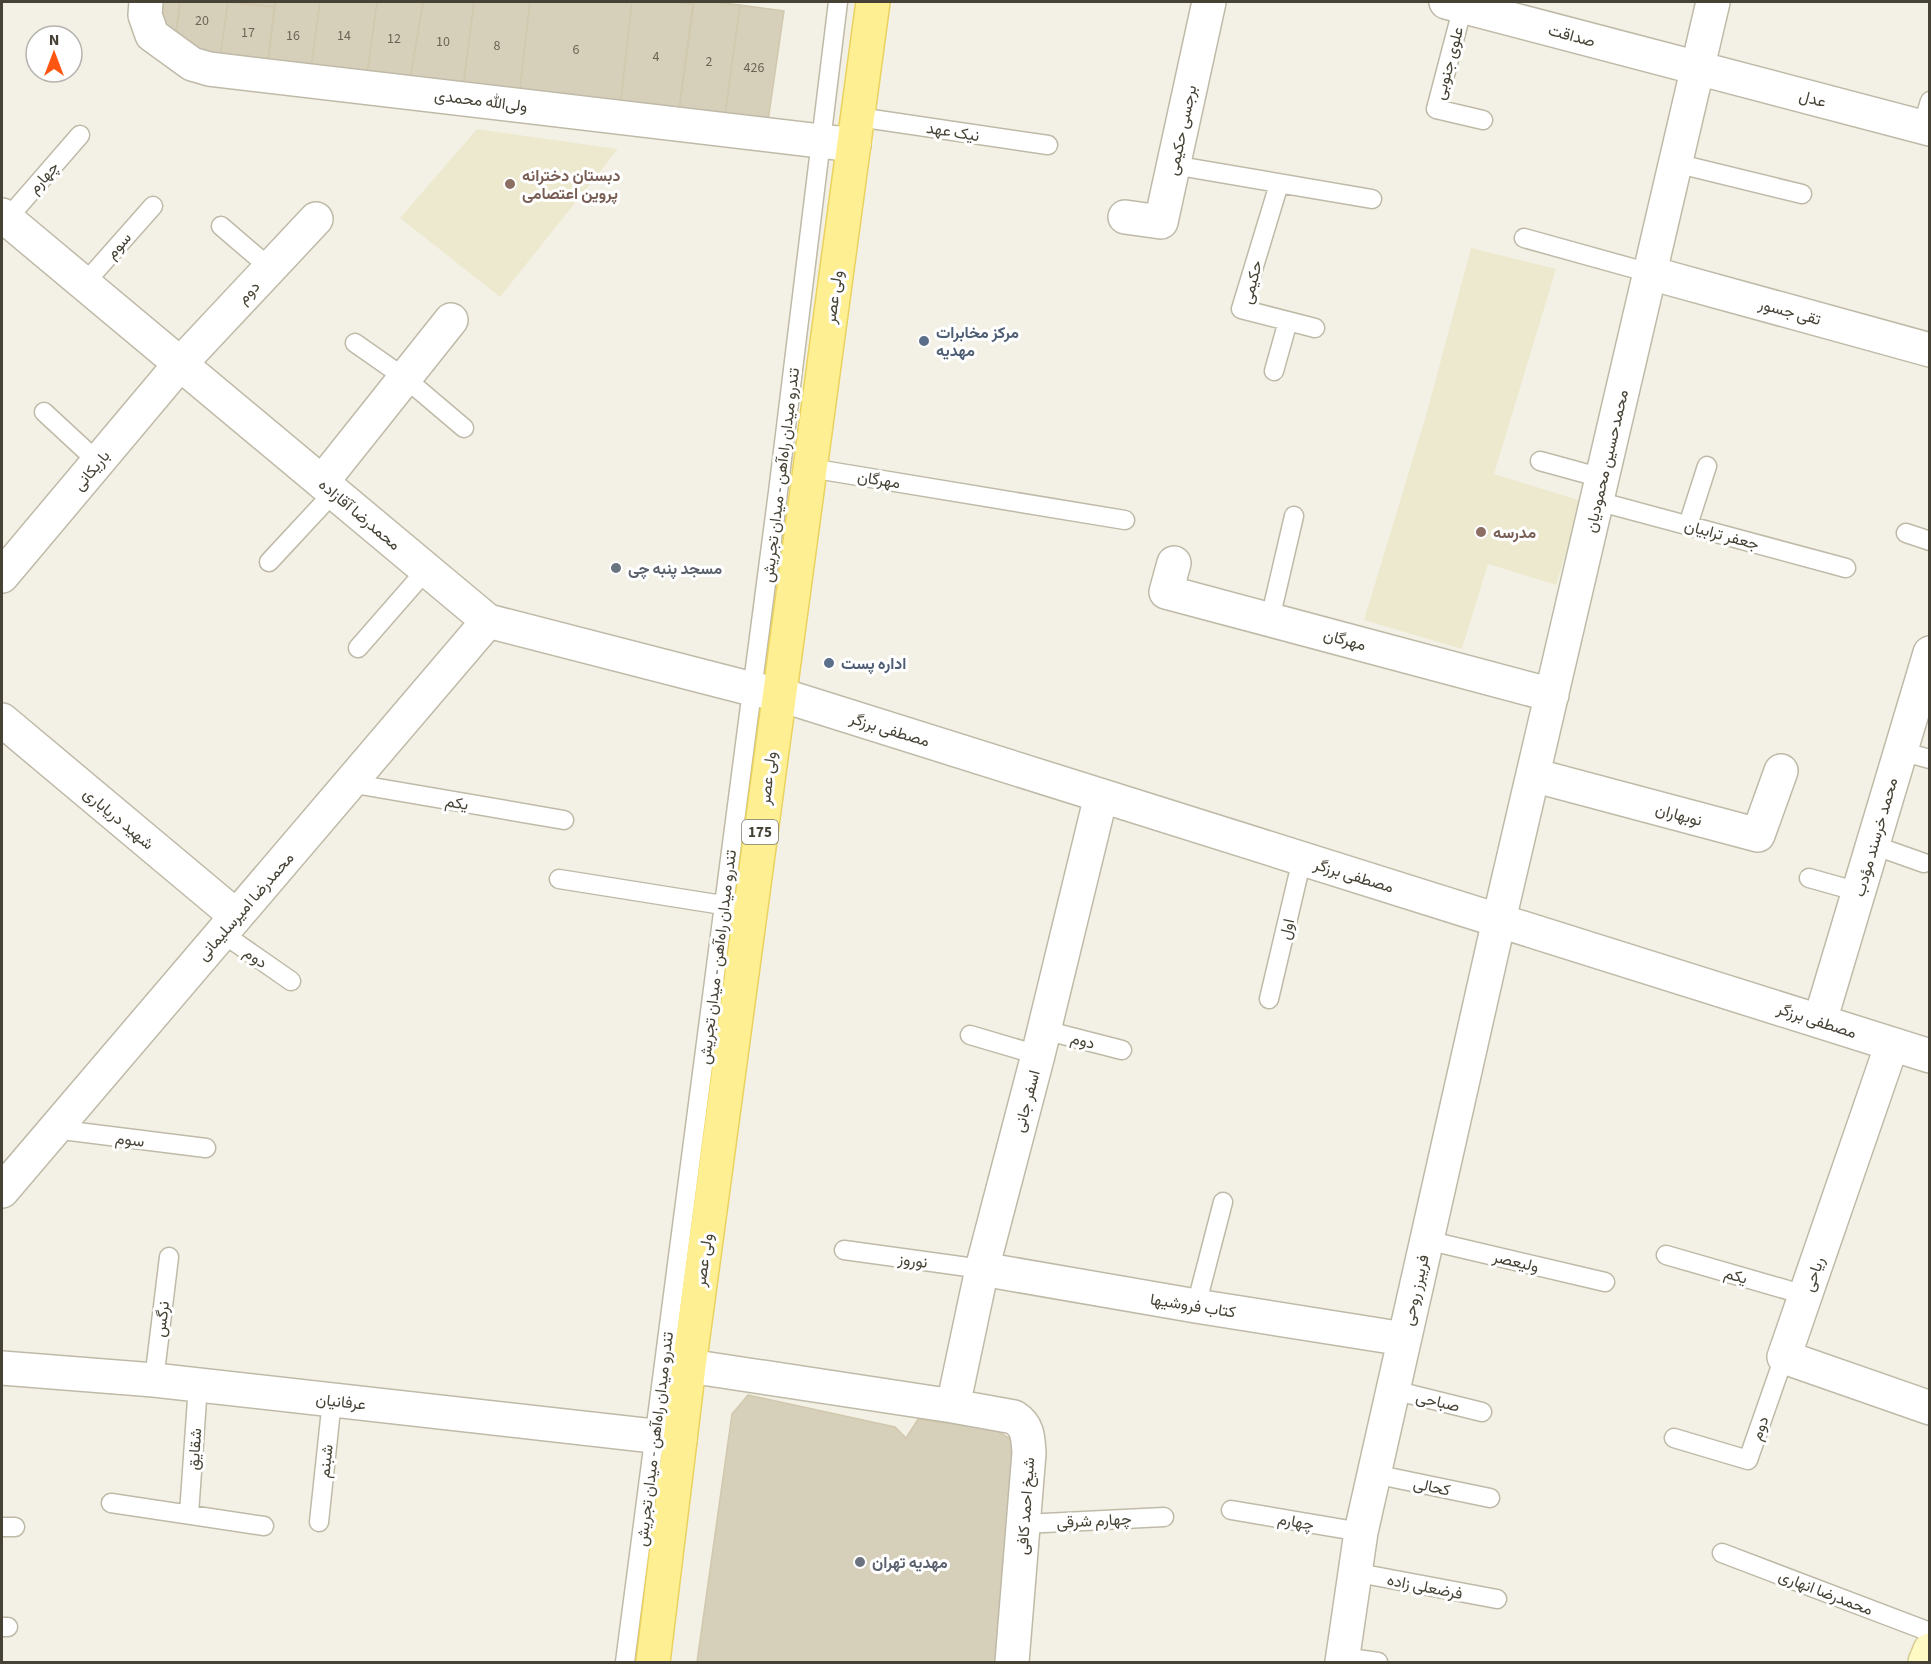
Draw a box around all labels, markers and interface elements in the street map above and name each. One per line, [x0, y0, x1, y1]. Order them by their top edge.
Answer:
house number: 20 [195, 11, 209, 31]
street label: صداقت [1546, 19, 1598, 53]
house number: 17 [241, 23, 255, 43]
north arrow [24, 24, 84, 84]
street label: علوی جنوبی [1429, 24, 1469, 102]
house number: 16 [286, 26, 300, 46]
house number: 14 [337, 26, 351, 46]
text: N [49, 29, 59, 51]
house number: 12 [387, 29, 401, 49]
house number: 10 [436, 32, 450, 52]
house number: 8 [494, 36, 501, 56]
house number: 6 [573, 40, 580, 60]
house number: 4 [653, 47, 660, 67]
house number: 2 [706, 52, 713, 72]
house number: 426 [744, 58, 764, 78]
street label: برجسی حکیمی [1162, 83, 1202, 177]
street label: ولی‌الله محمدی [433, 84, 529, 118]
street label: عدل [1797, 85, 1829, 113]
street label: نیک عهد [925, 117, 981, 147]
street label: چهارم [23, 156, 64, 199]
place label: دبستان دخترانه پروین اعتصامی [522, 165, 620, 205]
marker: دبستان دخترانه پروین اعتصامی [503, 177, 517, 191]
street label: سوم [101, 227, 137, 264]
street label: حکیمی [1236, 258, 1268, 306]
street label: ولی عصر [819, 269, 849, 326]
street label: دوم [232, 276, 265, 309]
street label: تقی جسور [1755, 293, 1823, 331]
place label: مرکز مخابرات مهدیه [936, 322, 1019, 362]
marker: مرکز مخابرات مهدیه [917, 334, 931, 348]
street label: تندرو میدان راه‌آهن - میدان تجریش [757, 367, 805, 584]
street label: محمدحسین محمودیان [1580, 388, 1634, 535]
street label: باریکانی [68, 446, 115, 496]
street label: مهرگان [856, 466, 902, 494]
street label: محمدرضا آقازاده [314, 474, 405, 556]
street label: جعفر ترابیان [1682, 514, 1762, 556]
place label: مدرسه [1493, 522, 1537, 544]
marker: مدرسه [1474, 525, 1488, 539]
place label: مسجد پنبه چی [628, 558, 722, 580]
marker: مسجد پنبه چی [609, 561, 623, 575]
street label: مهرگان [1321, 624, 1369, 656]
place label: اداره پست [841, 653, 906, 675]
marker: اداره پست [822, 656, 836, 670]
street label: مصطفی برزگر [846, 707, 932, 753]
street label: ولی عصر [754, 750, 782, 807]
street label: محمد خرسند مؤدب [1848, 775, 1903, 899]
street label: شهید دریاباری [78, 783, 158, 855]
street label: یکم [443, 790, 470, 816]
street label: نوبهاران [1653, 798, 1705, 832]
road number: 175 [742, 820, 778, 844]
street label: محمدرضا امیرسلیمانی [192, 848, 299, 966]
street label: تندرو میدان راه‌آهن - میدان تجریش [694, 849, 742, 1066]
street label: مصطفی برزگر [1310, 853, 1396, 899]
street label: اول [1274, 916, 1300, 942]
street label: دوم [239, 942, 272, 974]
street label: مصطفی برزگر [1773, 997, 1859, 1044]
street label: دوم [1068, 1027, 1097, 1055]
street label: اسفر جانی [1008, 1068, 1046, 1135]
street label: سوم [114, 1127, 146, 1153]
street label: ولی عصر [689, 1232, 719, 1289]
street label: ولیعصر [1490, 1246, 1541, 1278]
street label: نوروز [896, 1248, 929, 1274]
street label: فریبرز روحی [1397, 1253, 1435, 1328]
street label: ریاحی [1798, 1254, 1830, 1295]
street label: یکم [1721, 1262, 1750, 1290]
street label: کتاب فروشیها [1148, 1288, 1237, 1324]
street label: نرگس [149, 1300, 175, 1338]
street label: تندرو میدان راه‌آهن - میدان تجریش [631, 1331, 679, 1548]
street label: صباحی [1414, 1386, 1462, 1418]
street label: عرفانیان [315, 1388, 367, 1416]
street label: دوم [1746, 1413, 1774, 1443]
street label: شقایق [183, 1427, 207, 1471]
street label: شبنم [313, 1443, 339, 1479]
street label: شیخ احمد کافی [1012, 1457, 1040, 1556]
street label: کحالی [1411, 1472, 1452, 1502]
street label: چهارم شرقی [1056, 1508, 1132, 1534]
street label: چهارم [1276, 1508, 1316, 1536]
place label: مهدیه تهران [872, 1552, 948, 1574]
marker: مهدیه تهران [853, 1555, 867, 1569]
street label: محمدرضا انهاری [1775, 1565, 1876, 1621]
street label: فرضعلی زاده [1385, 1569, 1465, 1605]

